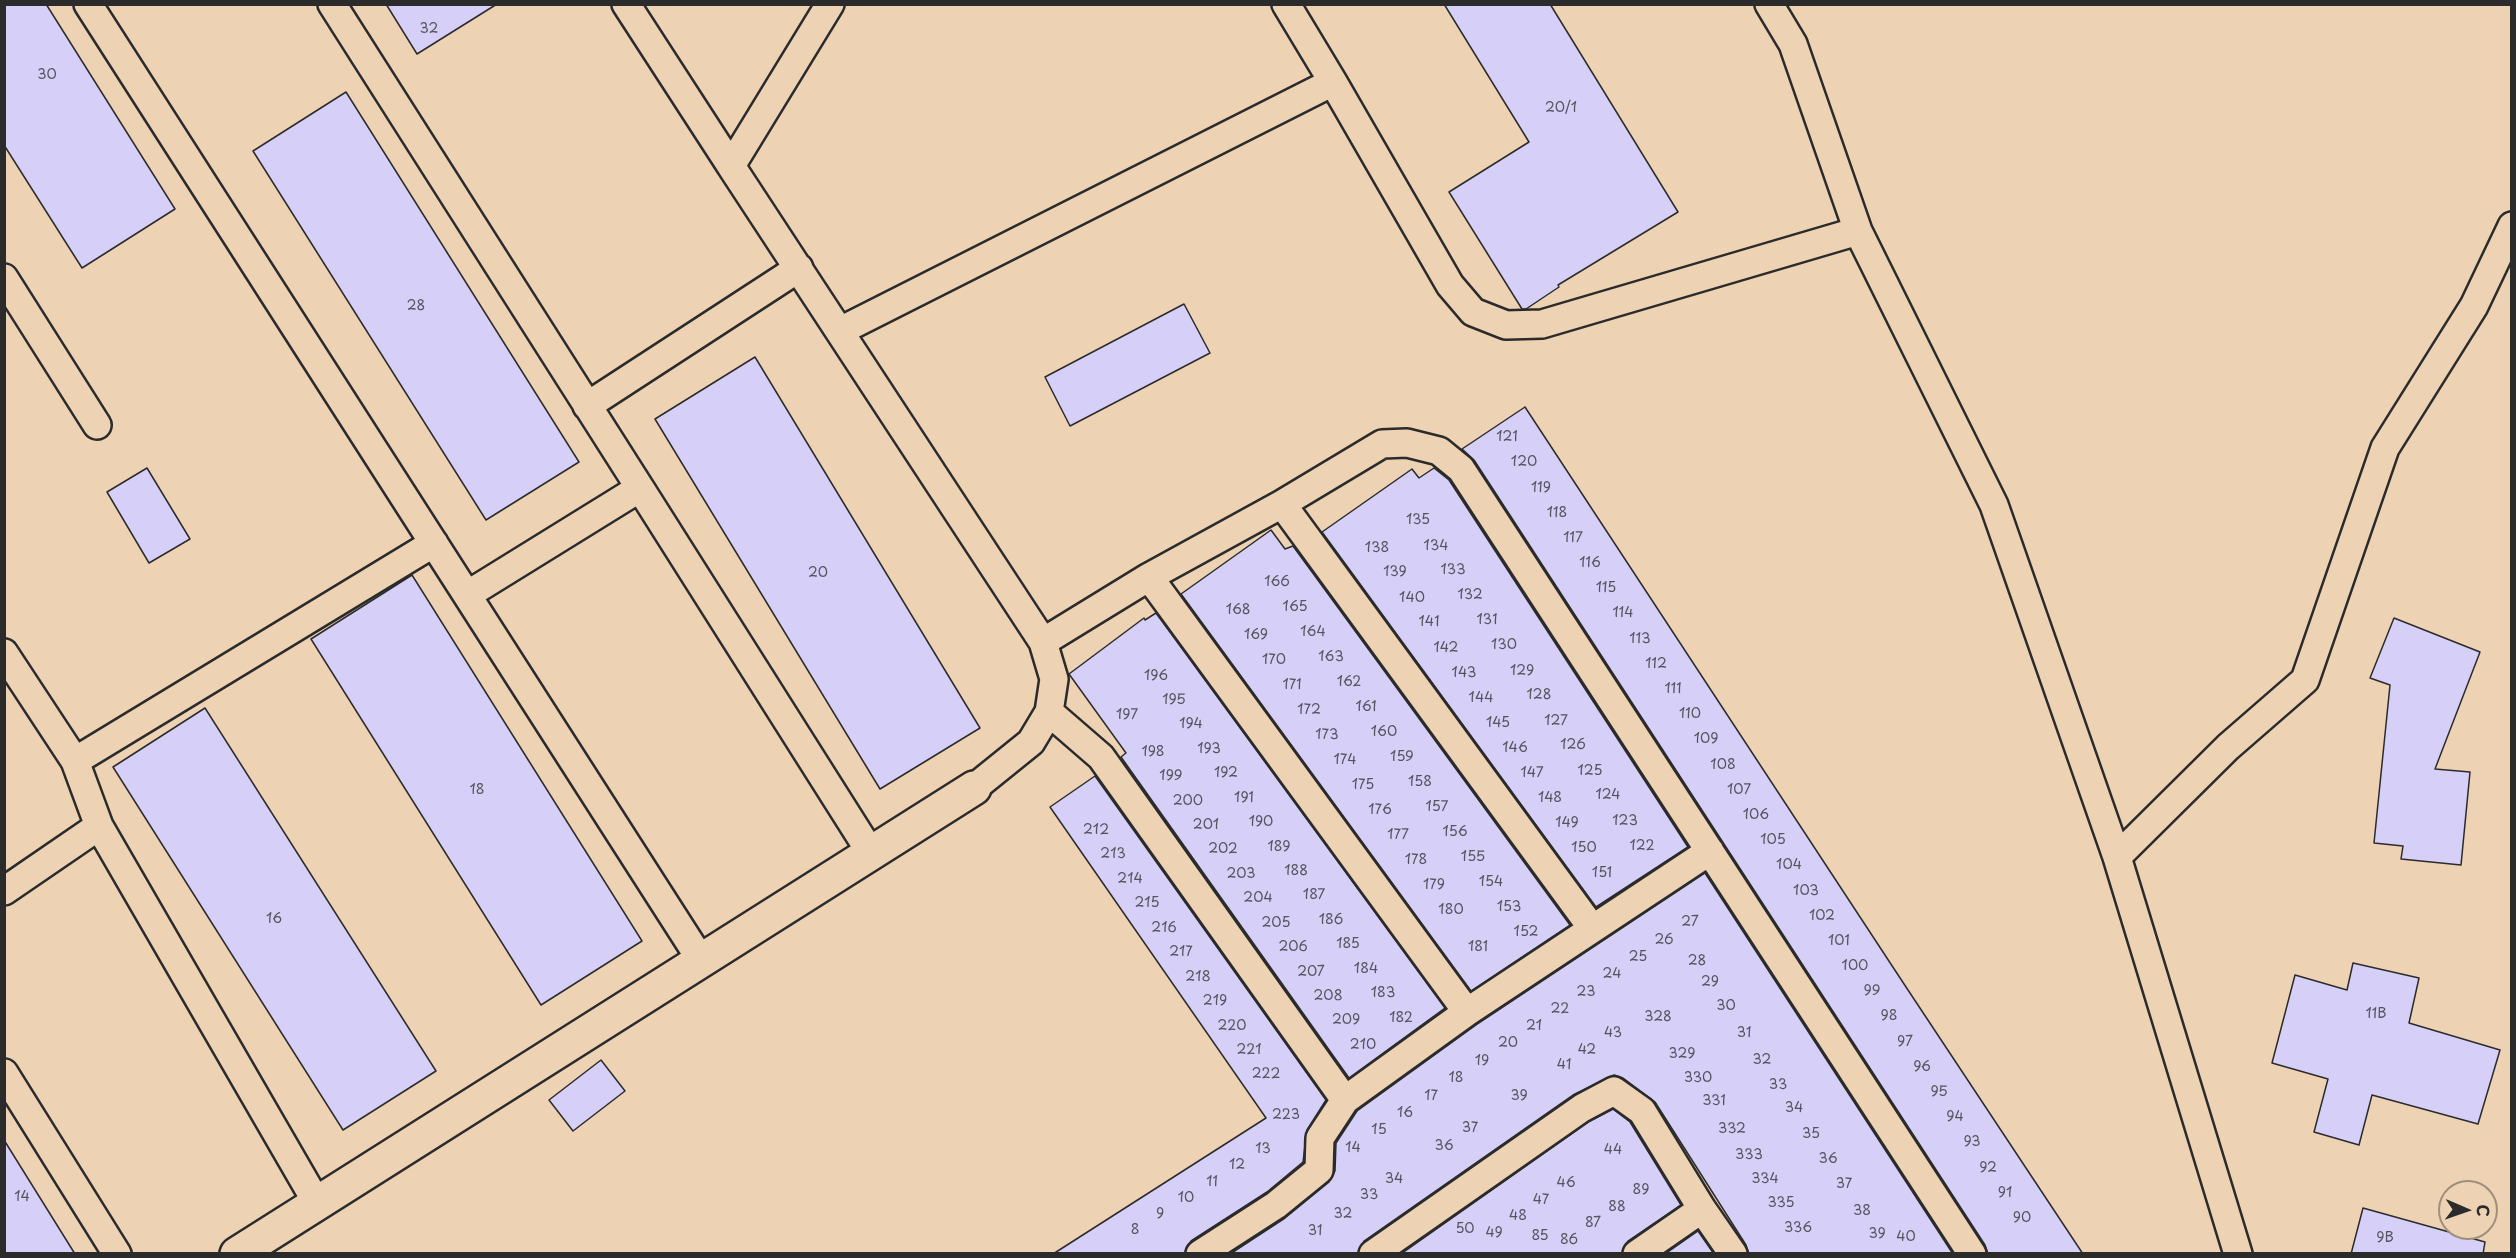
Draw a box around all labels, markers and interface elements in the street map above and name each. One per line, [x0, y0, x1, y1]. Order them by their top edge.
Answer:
house number: 32 [420, 21, 438, 37]
house number: 30 [37, 67, 57, 83]
house number: 20/1 [1545, 100, 1577, 116]
house number: 28 [407, 298, 425, 314]
house number: 121 [1496, 429, 1518, 445]
house number: 120 [1511, 454, 1537, 470]
house number: 119 [1531, 480, 1551, 496]
house number: 118 [1547, 505, 1567, 521]
house number: 135 [1406, 512, 1430, 528]
house number: 117 [1563, 530, 1583, 546]
house number: 134 [1424, 538, 1448, 554]
house number: 138 [1365, 540, 1389, 556]
house number: 116 [1579, 555, 1601, 571]
house number: 133 [1440, 562, 1466, 578]
house number: 139 [1383, 564, 1407, 580]
house number: 20 [808, 565, 828, 581]
house number: 166 [1264, 574, 1290, 590]
house number: 115 [1596, 580, 1616, 596]
house number: 132 [1457, 587, 1483, 603]
house number: 140 [1399, 590, 1425, 606]
house number: 165 [1283, 599, 1307, 615]
house number: 168 [1226, 602, 1250, 618]
house number: 114 [1613, 605, 1633, 621]
house number: 131 [1477, 612, 1497, 628]
house number: 141 [1419, 614, 1439, 630]
house number: 164 [1300, 624, 1326, 640]
house number: 169 [1244, 627, 1268, 643]
house number: 113 [1629, 631, 1651, 647]
house number: 130 [1491, 637, 1517, 653]
house number: 142 [1434, 640, 1458, 656]
house number: 163 [1318, 649, 1344, 665]
house number: 170 [1262, 652, 1286, 668]
house number: 112 [1645, 656, 1667, 672]
house number: 129 [1510, 663, 1534, 679]
house number: 143 [1452, 665, 1476, 681]
house number: 196 [1144, 668, 1168, 684]
house number: 162 [1337, 674, 1361, 690]
house number: 171 [1282, 677, 1302, 693]
house number: 111 [1664, 681, 1682, 697]
house number: 128 [1527, 687, 1551, 703]
house number: 144 [1469, 690, 1493, 706]
house number: 195 [1162, 692, 1186, 708]
house number: 161 [1356, 699, 1376, 715]
house number: 172 [1297, 702, 1321, 718]
house number: 110 [1679, 706, 1701, 722]
house number: 197 [1116, 707, 1138, 723]
house number: 127 [1544, 713, 1568, 729]
house number: 145 [1486, 715, 1510, 731]
house number: 194 [1179, 716, 1203, 732]
house number: 160 [1371, 724, 1397, 740]
house number: 173 [1315, 727, 1339, 743]
house number: 109 [1694, 731, 1718, 747]
house number: 126 [1560, 737, 1586, 753]
house number: 146 [1502, 740, 1528, 756]
house number: 193 [1197, 741, 1221, 757]
house number: 198 [1141, 744, 1165, 760]
house number: 159 [1390, 749, 1414, 765]
house number: 174 [1333, 752, 1357, 768]
house number: 108 [1710, 757, 1736, 773]
house number: 125 [1578, 763, 1602, 779]
house number: 192 [1214, 765, 1238, 781]
house number: 147 [1520, 765, 1544, 781]
house number: 199 [1159, 768, 1183, 784]
house number: 158 [1408, 774, 1432, 790]
house number: 175 [1352, 777, 1374, 793]
house number: 18 [469, 782, 485, 798]
house number: 107 [1727, 782, 1751, 798]
house number: 124 [1595, 787, 1621, 803]
house number: 191 [1234, 790, 1254, 806]
house number: 148 [1538, 790, 1562, 806]
house number: 200 [1173, 793, 1203, 809]
house number: 157 [1426, 799, 1448, 815]
house number: 176 [1368, 802, 1392, 818]
house number: 106 [1743, 807, 1769, 823]
house number: 123 [1612, 813, 1638, 829]
house number: 190 [1249, 814, 1273, 830]
house number: 149 [1555, 815, 1579, 831]
house number: 201 [1193, 817, 1219, 833]
house number: 212 [1083, 822, 1109, 838]
house number: 156 [1442, 824, 1468, 840]
house number: 177 [1387, 827, 1409, 843]
house number: 105 [1760, 832, 1786, 848]
house number: 122 [1629, 838, 1655, 854]
house number: 189 [1267, 839, 1291, 855]
house number: 150 [1571, 840, 1597, 856]
house number: 202 [1208, 841, 1238, 857]
house number: 213 [1100, 846, 1126, 862]
house number: 155 [1461, 849, 1485, 865]
house number: 178 [1405, 852, 1427, 868]
house number: 104 [1776, 857, 1802, 873]
house number: 188 [1284, 863, 1308, 879]
house number: 151 [1592, 865, 1612, 881]
house number: 203 [1227, 866, 1255, 882]
house number: 214 [1117, 871, 1143, 887]
house number: 154 [1479, 874, 1503, 890]
house number: 179 [1423, 877, 1445, 893]
house number: 103 [1793, 883, 1819, 899]
house number: 187 [1303, 887, 1325, 903]
house number: 204 [1243, 890, 1273, 906]
house number: 215 [1134, 895, 1160, 911]
house number: 153 [1497, 899, 1521, 915]
house number: 180 [1438, 902, 1464, 918]
house number: 102 [1809, 908, 1835, 924]
house number: 16 [266, 911, 282, 927]
house number: 186 [1319, 912, 1343, 928]
house number: 27 [1681, 914, 1699, 930]
house number: 205 [1262, 915, 1290, 931]
house number: 216 [1151, 920, 1177, 936]
house number: 152 [1514, 924, 1538, 940]
house number: 26 [1654, 932, 1674, 948]
house number: 101 [1828, 933, 1850, 949]
house number: 185 [1336, 936, 1360, 952]
house number: 206 [1278, 939, 1308, 955]
house number: 181 [1468, 939, 1488, 955]
house number: 217 [1169, 944, 1193, 960]
house number: 25 [1629, 949, 1647, 965]
house number: 28 [1688, 953, 1706, 969]
house number: 100 [1842, 958, 1868, 974]
house number: 184 [1354, 961, 1378, 977]
house number: 207 [1297, 964, 1325, 980]
house number: 24 [1603, 966, 1621, 982]
house number: 218 [1185, 969, 1211, 985]
house number: 29 [1701, 974, 1719, 990]
house number: 99 [1863, 983, 1881, 999]
house number: 23 [1577, 984, 1595, 1000]
house number: 183 [1371, 985, 1395, 1001]
house number: 208 [1313, 988, 1343, 1004]
house number: 219 [1203, 993, 1227, 1009]
house number: 30 [1716, 998, 1736, 1014]
house number: 22 [1551, 1001, 1569, 1017]
house number: 11В [2366, 1006, 2386, 1022]
house number: 98 [1881, 1008, 1897, 1024]
house number: 328 [1644, 1009, 1672, 1025]
house number: 182 [1389, 1010, 1413, 1026]
house number: 209 [1332, 1012, 1360, 1028]
house number: 220 [1218, 1018, 1246, 1034]
house number: 21 [1526, 1018, 1542, 1034]
house number: 43 [1604, 1025, 1622, 1041]
house number: 31 [1737, 1025, 1751, 1041]
house number: 97 [1897, 1034, 1913, 1050]
house number: 20 [1498, 1035, 1518, 1051]
house number: 210 [1350, 1037, 1376, 1053]
house number: 221 [1236, 1042, 1262, 1058]
house number: 42 [1578, 1042, 1596, 1058]
house number: 329 [1669, 1046, 1695, 1062]
house number: 32 [1753, 1052, 1771, 1068]
house number: 19 [1475, 1053, 1489, 1069]
house number: 41 [1557, 1057, 1571, 1073]
house number: 96 [1913, 1059, 1931, 1075]
house number: 222 [1252, 1066, 1280, 1082]
house number: 18 [1448, 1070, 1464, 1086]
house number: 330 [1684, 1070, 1712, 1086]
house number: 33 [1769, 1077, 1787, 1093]
house number: 95 [1930, 1084, 1948, 1100]
house number: 17 [1424, 1088, 1438, 1104]
house number: 39 [1510, 1088, 1528, 1104]
house number: 331 [1702, 1093, 1726, 1109]
house number: 34 [1785, 1100, 1803, 1116]
house number: 16 [1397, 1105, 1413, 1121]
house number: 223 [1272, 1107, 1300, 1123]
house number: 94 [1946, 1109, 1964, 1125]
house number: 37 [1462, 1120, 1478, 1136]
house number: 332 [1718, 1121, 1746, 1137]
house number: 15 [1371, 1122, 1387, 1138]
house number: 35 [1802, 1126, 1820, 1142]
house number: 93 [1963, 1134, 1981, 1150]
house number: 36 [1434, 1138, 1454, 1154]
house number: 14 [1345, 1140, 1361, 1156]
house number: 13 [1255, 1141, 1271, 1157]
house number: 44 [1604, 1142, 1622, 1158]
house number: 333 [1735, 1147, 1763, 1163]
house number: 36 [1818, 1151, 1838, 1167]
house number: 12 [1229, 1157, 1245, 1173]
house number: 92 [1979, 1160, 1997, 1176]
house number: 34 [1385, 1171, 1403, 1187]
house number: 334 [1751, 1171, 1779, 1187]
house number: 11 [1206, 1174, 1218, 1190]
house number: 46 [1556, 1175, 1576, 1191]
house number: 37 [1836, 1176, 1852, 1192]
north arrow [2438, 1180, 2498, 1240]
house number: 89 [1633, 1182, 1649, 1198]
house number: 91 [1998, 1185, 2012, 1201]
house number: 33 [1360, 1187, 1378, 1203]
house number: 14 [14, 1189, 30, 1205]
house number: 10 [1178, 1190, 1194, 1206]
house number: 47 [1533, 1192, 1549, 1208]
house number: 335 [1767, 1195, 1795, 1211]
house number: 88 [1608, 1199, 1626, 1215]
house number: 38 [1853, 1203, 1871, 1219]
text: С [2472, 1204, 2496, 1217]
house number: 9 [1156, 1206, 1164, 1222]
house number: 32 [1334, 1206, 1352, 1222]
house number: 48 [1509, 1208, 1527, 1224]
house number: 90 [2013, 1210, 2031, 1226]
house number: 87 [1585, 1215, 1601, 1231]
house number: 336 [1784, 1220, 1812, 1236]
house number: 50 [1455, 1221, 1475, 1237]
house number: 8 [1131, 1222, 1139, 1238]
house number: 31 [1308, 1223, 1322, 1239]
house number: 49 [1485, 1225, 1503, 1241]
house number: 39 [1868, 1226, 1886, 1242]
house number: 85 [1531, 1228, 1549, 1244]
house number: 40 [1896, 1229, 1916, 1245]
house number: 9В [2376, 1230, 2394, 1246]
house number: 86 [1560, 1232, 1578, 1248]

